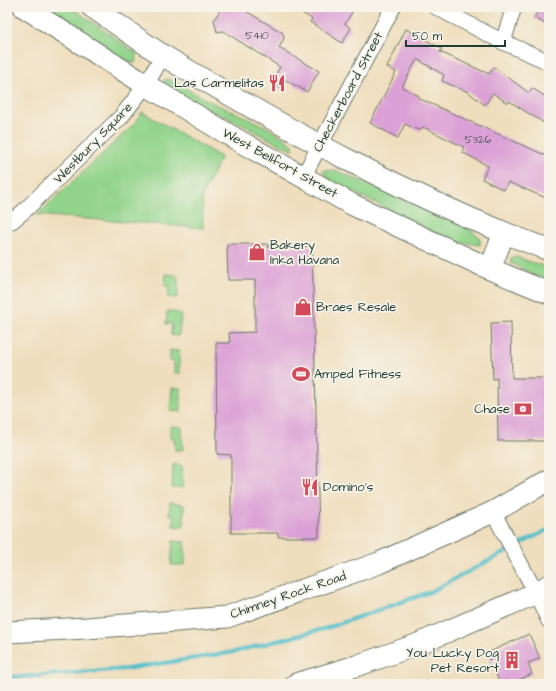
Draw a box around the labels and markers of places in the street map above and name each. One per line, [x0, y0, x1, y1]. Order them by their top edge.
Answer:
restaurant icon: Las Carmelitas [267, 73, 287, 93]
place label: Las Carmelitas [174, 74, 264, 92]
place label: Bakery Inka Havana [270, 236, 340, 269]
shop icon: Bakery Inka Havana [247, 242, 267, 262]
shop icon: Braes Resale [293, 297, 313, 317]
place label: Braes Resale [316, 298, 396, 316]
sports icon: Amped Fitness [291, 364, 311, 384]
place label: Amped Fitness [314, 365, 402, 383]
bank icon: Chase [513, 399, 533, 419]
place label: Chase [474, 400, 510, 418]
restaurant icon: Domino's [300, 477, 320, 497]
place label: Domino's [323, 478, 374, 496]
place label: You Lucky Dog Pet Resort [406, 644, 500, 677]
building icon: You Lucky Dog Pet Resort [502, 650, 522, 670]

